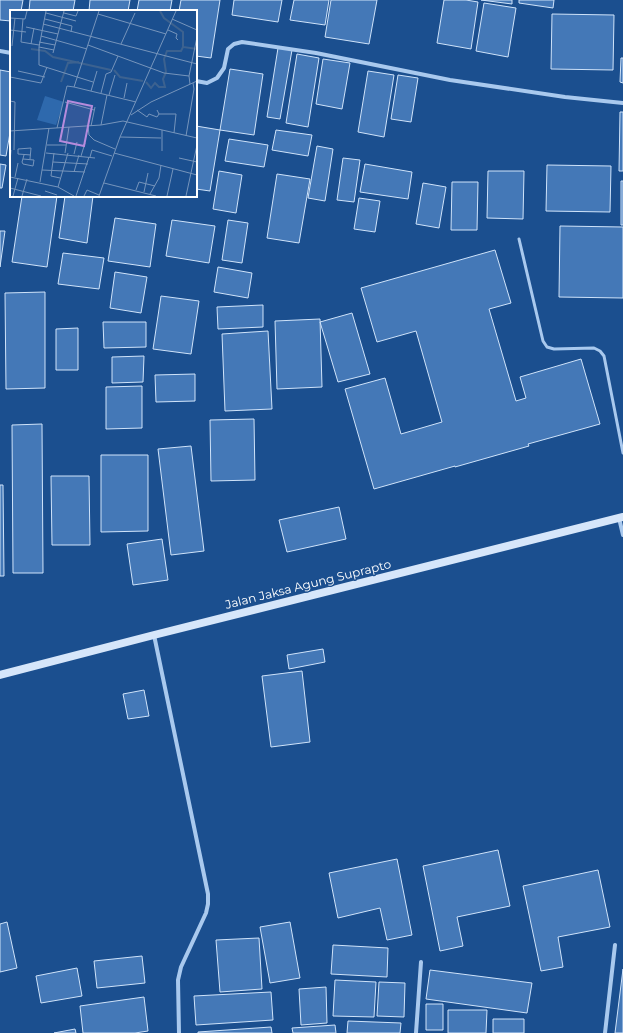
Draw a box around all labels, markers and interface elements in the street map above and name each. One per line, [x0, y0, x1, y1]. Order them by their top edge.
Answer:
inset map [10, 10, 197, 197]
street label: Jalan Jaksa Agung Suprapto [223, 556, 392, 612]

